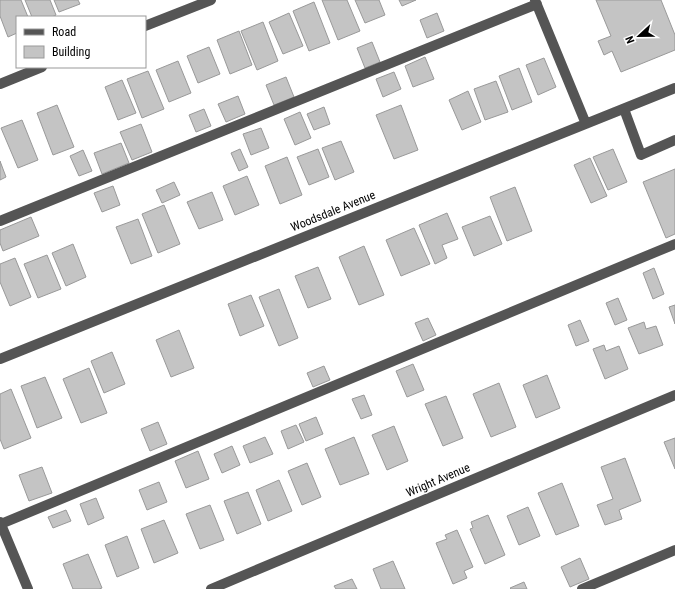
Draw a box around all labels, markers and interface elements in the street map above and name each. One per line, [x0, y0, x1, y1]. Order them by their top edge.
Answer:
legend [16, 16, 146, 68]
north arrow [619, 16, 659, 56]
text: Road [52, 25, 76, 39]
text: N [623, 34, 637, 45]
text: Building [52, 45, 90, 59]
street label: Woodsdale Avenue [289, 188, 378, 234]
street label: Wright Avenue [404, 460, 472, 500]

